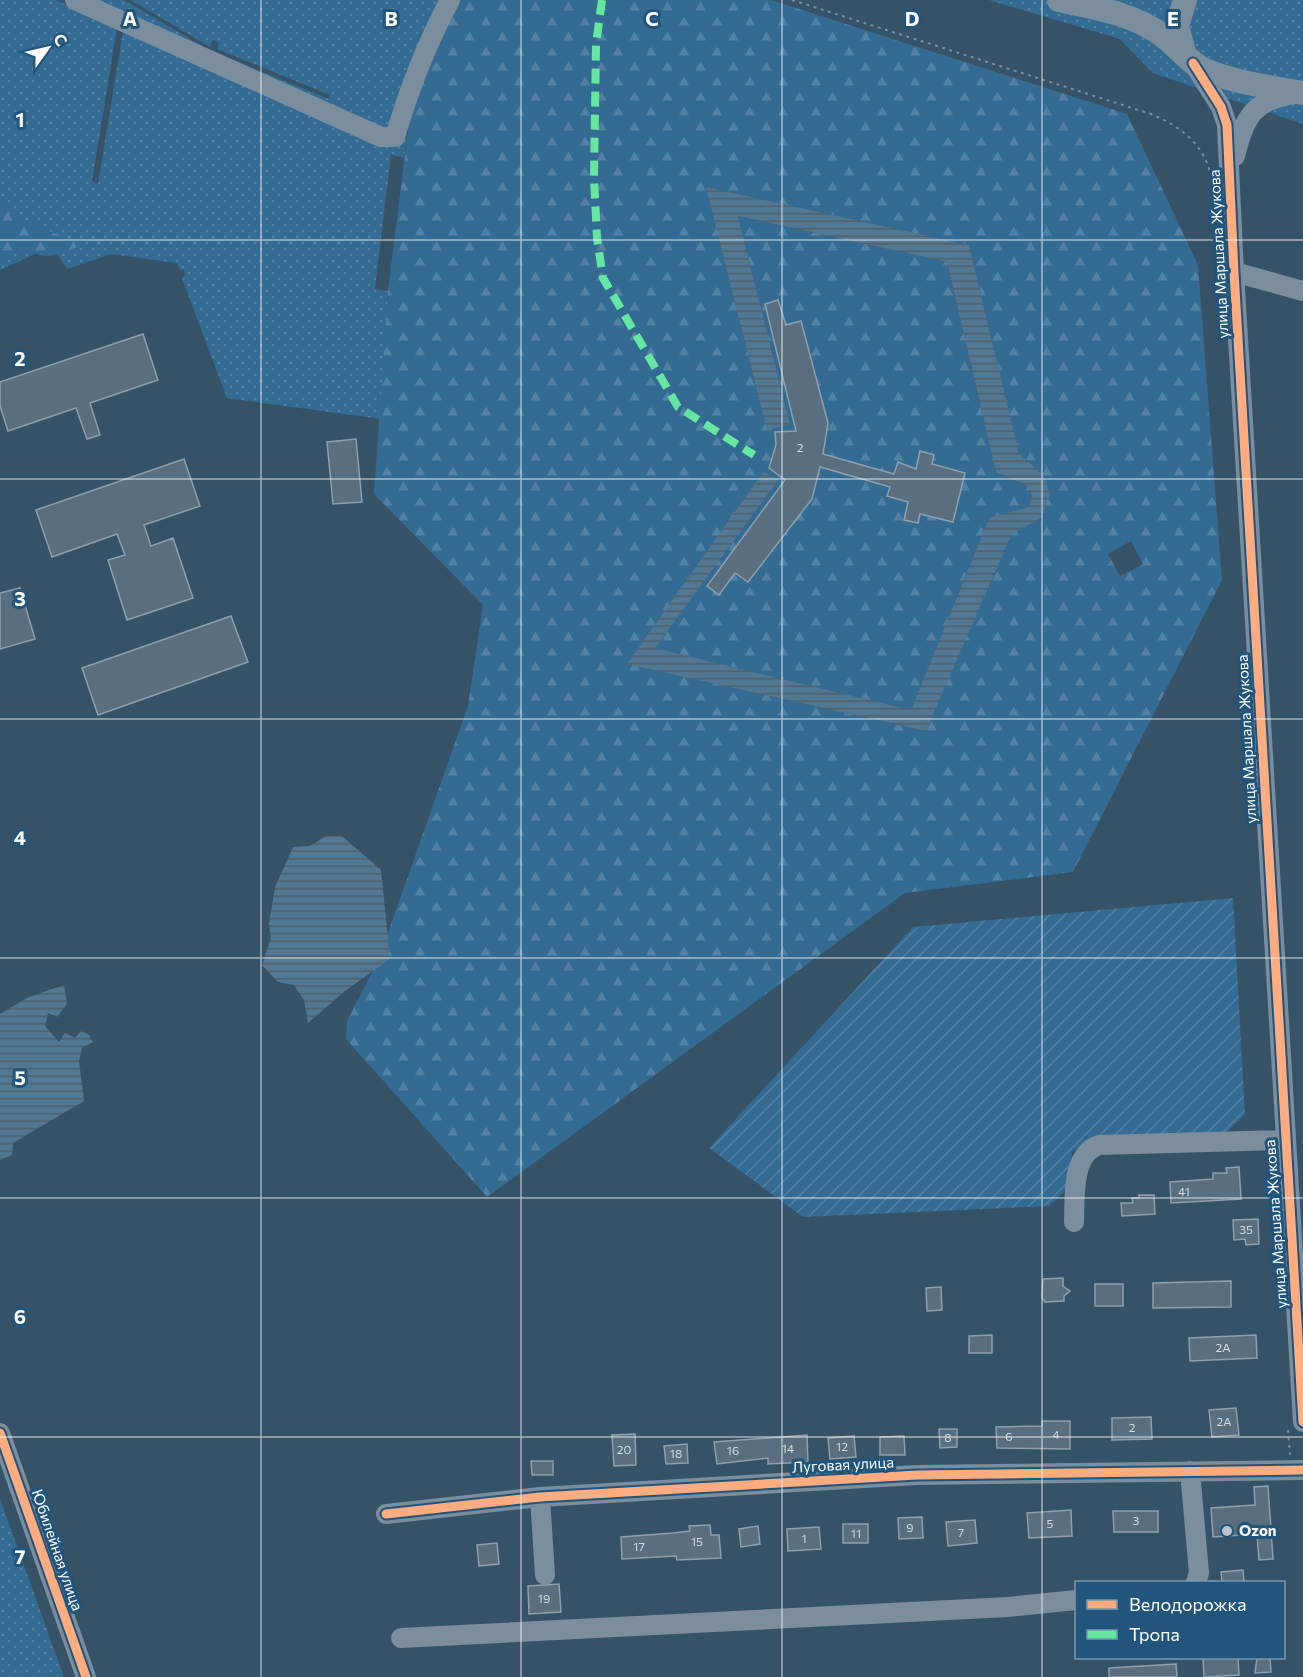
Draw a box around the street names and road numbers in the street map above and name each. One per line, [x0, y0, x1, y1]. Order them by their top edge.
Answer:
street label: улица Маршала Жукова [1205, 169, 1231, 339]
street label: улица Маршала Жукова [1233, 654, 1259, 824]
street label: улица Маршала Жукова [1260, 1139, 1290, 1309]
street label: Луговая улица [792, 1452, 894, 1476]
street label: Юбилейная улица [29, 1487, 87, 1613]

